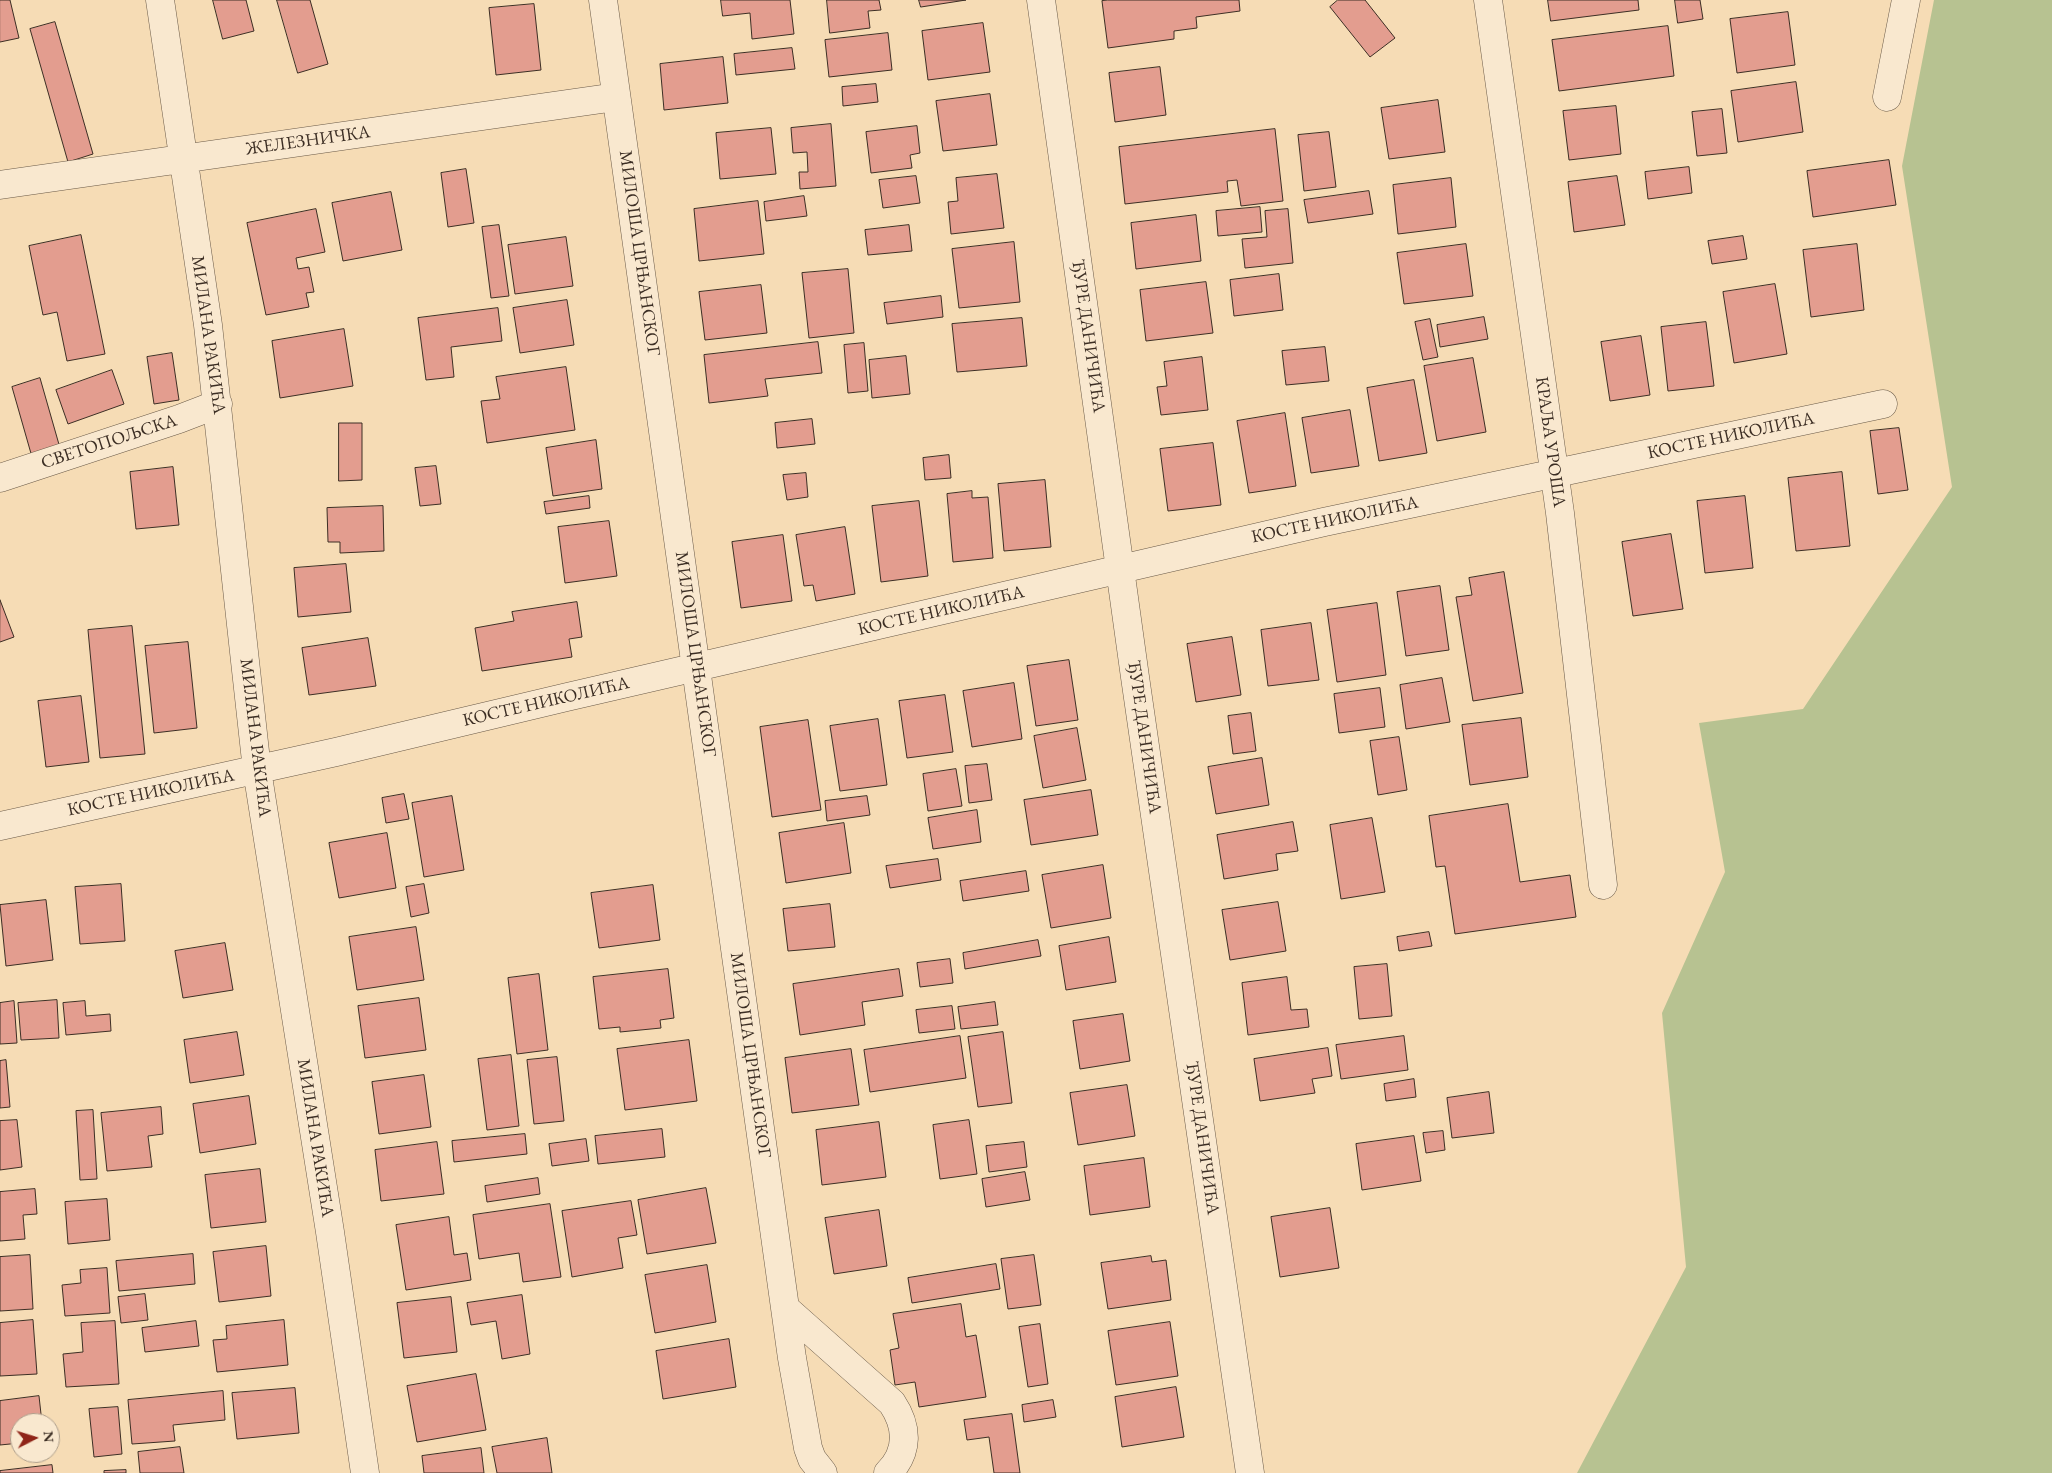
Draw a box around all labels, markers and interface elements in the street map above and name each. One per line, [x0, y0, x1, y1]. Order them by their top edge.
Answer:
street label: ЖЕЛЕЗНИЧКА [244, 122, 372, 160]
street label: МИЛОША ЦРЊАНСКОГ [614, 149, 664, 357]
street label: МИЛАНА РАКИЋА [186, 254, 230, 416]
street label: ЂУРЕ ДАНИЧИЋА [1067, 258, 1109, 414]
street label: КРАЉА УРОША [1530, 375, 1570, 509]
street label: КОСТЕ НИКОЛИЋА [1645, 408, 1817, 464]
street label: СВЕТОПОЉСКА [38, 410, 180, 474]
street label: КОСТЕ НИКОЛИЋА [1249, 492, 1421, 548]
street label: МИЛОША ЦРЊАНСКОГ [670, 550, 720, 758]
street label: КОСТЕ НИКОЛИЋА [856, 581, 1026, 641]
street label: МИЛАНА РАКИЋА [235, 657, 275, 819]
street label: ЂУРЕ ДАНИЧИЋА [1123, 659, 1165, 815]
street label: КОСТЕ НИКОЛИЋА [461, 672, 631, 732]
street label: КОСТЕ НИКОЛИЋА [65, 765, 237, 821]
street label: МИЛОША ЦРЊАНСКОГ [725, 951, 775, 1159]
street label: МИЛАНА РАКИЋА [292, 1057, 338, 1219]
street label: ЂУРЕ ДАНИЧИЋА [1181, 1060, 1223, 1216]
north arrow [10, 1413, 60, 1463]
text: N [39, 1430, 58, 1443]

